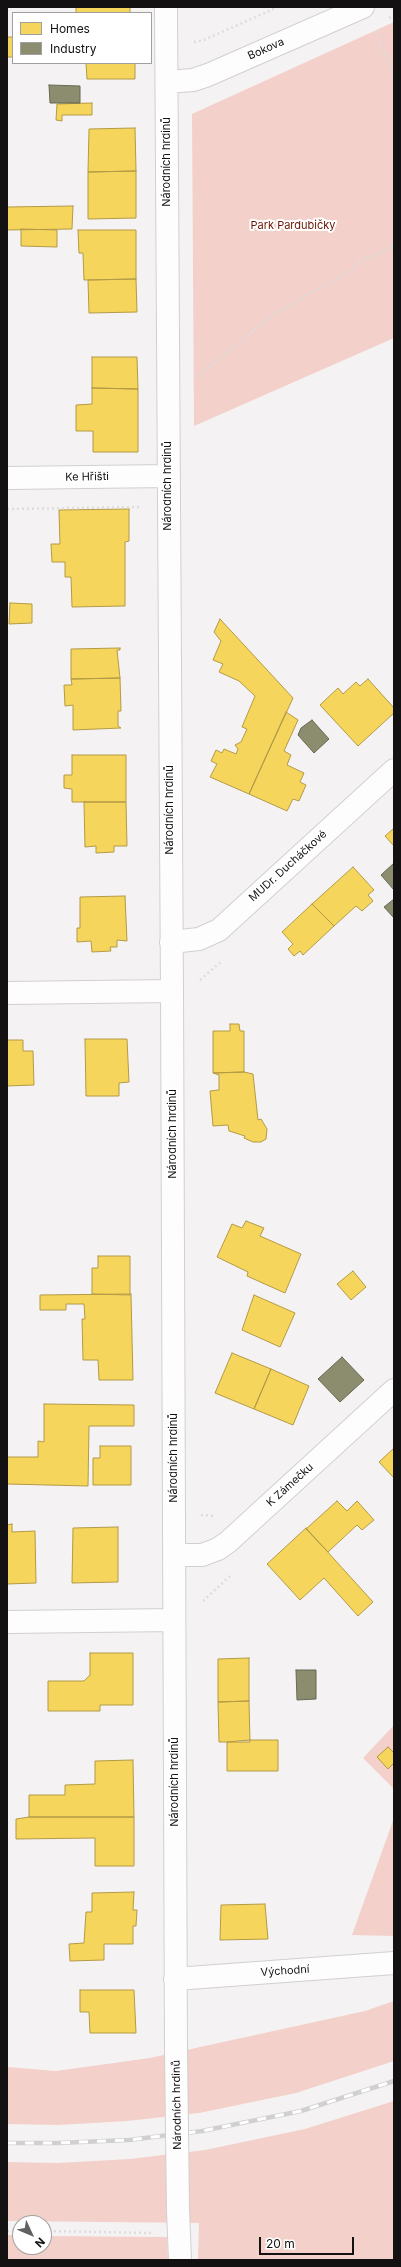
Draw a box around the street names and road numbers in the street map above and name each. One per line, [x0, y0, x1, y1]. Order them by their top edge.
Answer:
street label: Bokova [246, 35, 286, 63]
street label: Národních hrdinů [160, 117, 174, 207]
street label: Národních hrdinů [161, 441, 175, 531]
street label: Ke Hřišti [65, 470, 109, 484]
street label: Národních hrdinů [163, 765, 177, 855]
street label: MUDr. Ducháčkové [246, 828, 330, 904]
street label: Národních hrdinů [166, 1089, 180, 1179]
street label: Národních hrdinů [167, 1413, 181, 1503]
street label: K Zámečku [264, 1461, 316, 1509]
street label: Národních hrdinů [168, 1737, 182, 1827]
street label: Východní [260, 1963, 310, 1979]
street label: Národních hrdinů [170, 2060, 184, 2150]

